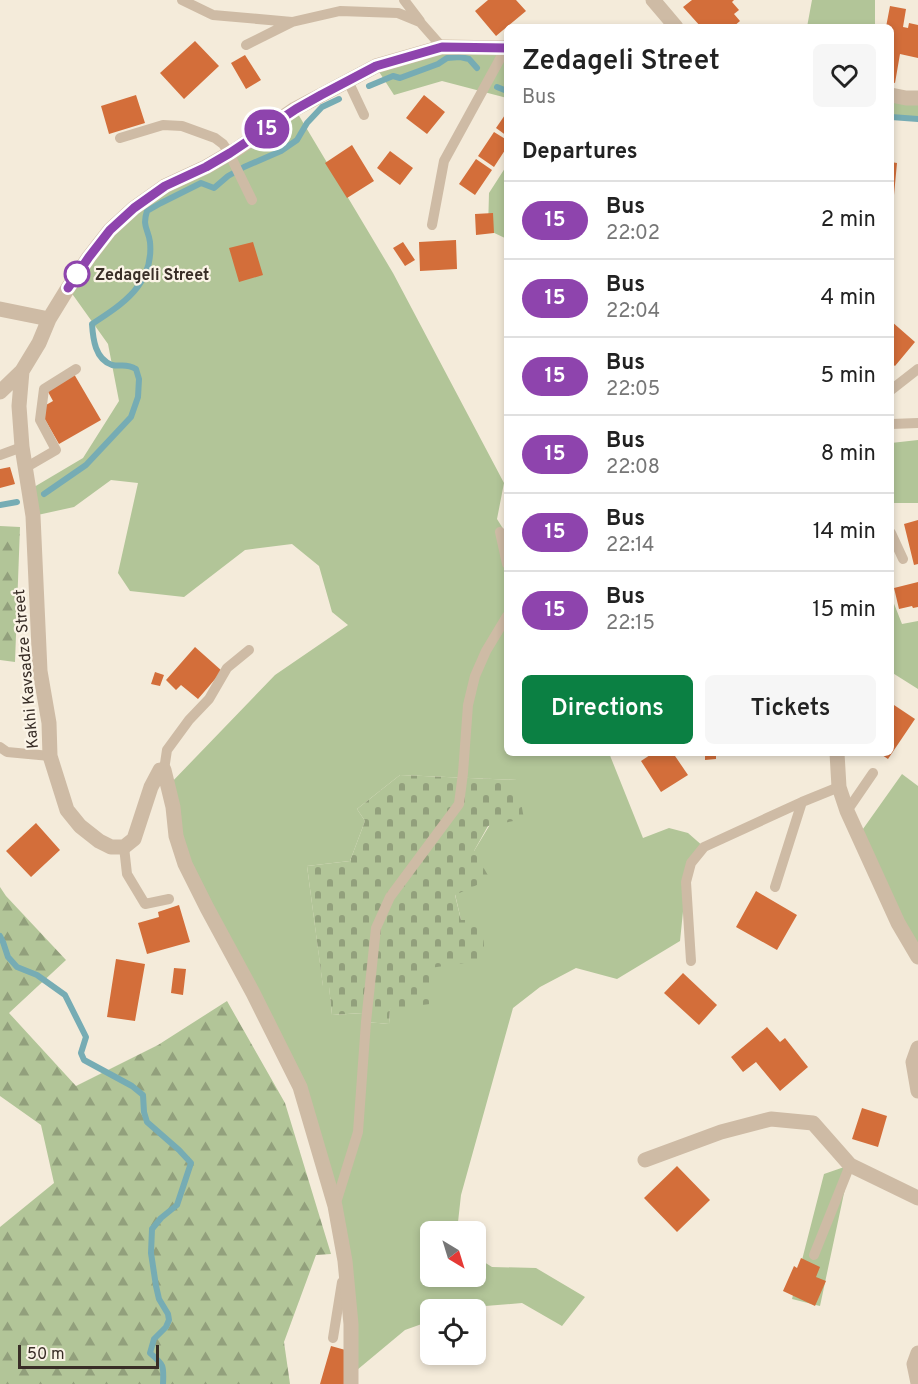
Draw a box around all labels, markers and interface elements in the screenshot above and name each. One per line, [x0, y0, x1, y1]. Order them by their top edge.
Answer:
text: Zedageli Street [522, 44, 720, 80]
button: heart [813, 44, 876, 107]
text: Bus [522, 85, 556, 111]
line badge: 15 [240, 110, 294, 148]
text: 15 [256, 116, 278, 143]
text: Departures [522, 139, 638, 166]
text: Bus [606, 194, 645, 221]
text: 15 [544, 207, 566, 234]
text: 2 min [821, 207, 876, 234]
text: 22:02 [606, 221, 660, 247]
marker: Zedageli Street [64, 261, 90, 287]
place label: Zedageli Street [95, 266, 209, 286]
text: Bus [606, 272, 645, 299]
text: 15 [544, 285, 566, 312]
text: 4 min [821, 285, 876, 312]
text: 22:04 [606, 299, 660, 325]
text: Bus [606, 350, 645, 377]
text: 15 [544, 363, 566, 390]
text: 5 min [821, 363, 876, 390]
text: 22:05 [606, 377, 660, 403]
text: Bus [606, 428, 645, 455]
text: 15 [544, 441, 566, 468]
text: 8 min [821, 441, 876, 468]
text: 22:08 [606, 455, 660, 481]
text: Bus [606, 506, 645, 533]
text: 15 [544, 519, 566, 546]
text: 14 min [813, 519, 876, 546]
text: 22:14 [606, 533, 654, 559]
text: Bus [606, 584, 645, 611]
street label: Kakhi Kavsadze Street [10, 588, 44, 749]
text: 15 [544, 597, 566, 624]
text: 15 min [812, 597, 876, 624]
text: 22:15 [606, 611, 655, 637]
button: Directions [522, 675, 693, 744]
button: Tickets [705, 675, 876, 744]
north arrow [420, 1221, 486, 1287]
map controls [420, 1221, 486, 1365]
button: locate [420, 1299, 486, 1365]
scale bar [18, 1342, 159, 1370]
text: 50 m [27, 1345, 65, 1365]

